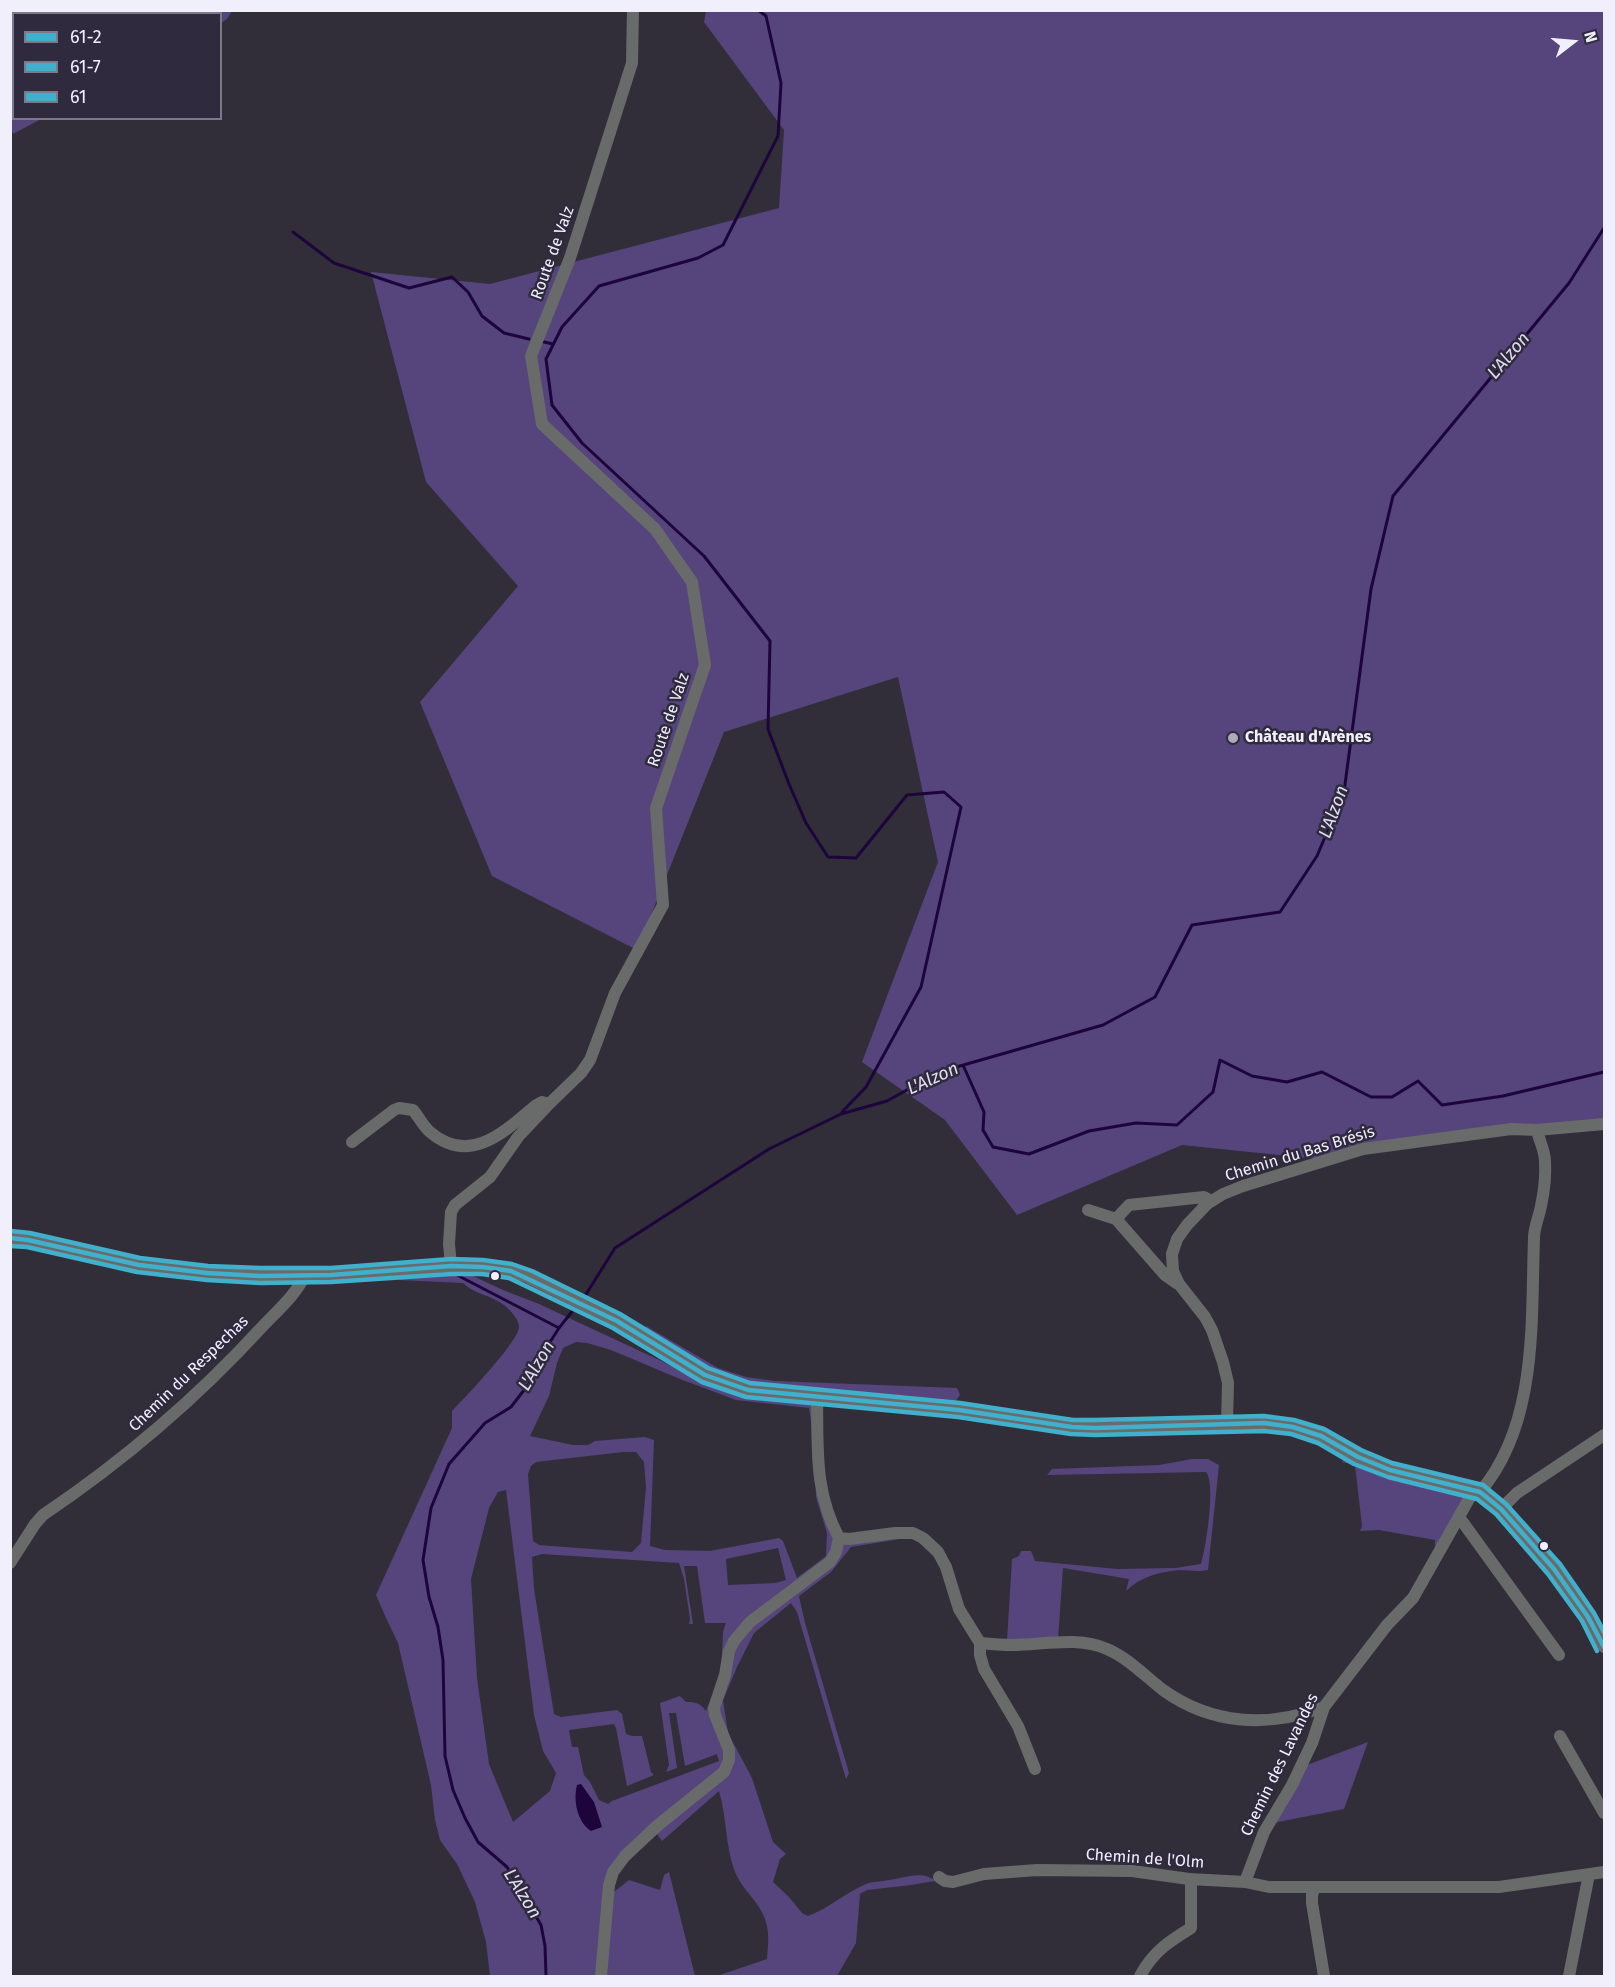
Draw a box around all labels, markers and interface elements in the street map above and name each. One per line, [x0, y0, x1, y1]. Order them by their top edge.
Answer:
legend [12, 12, 222, 120]
north arrow [1543, 12, 1603, 72]
text: 61-2 [70, 26, 102, 48]
text: N [1580, 29, 1601, 45]
text: 61-7 [70, 56, 101, 78]
text: 61 [70, 86, 87, 108]
street label: Route de Valz [527, 204, 579, 302]
water label: L'Alzon [1483, 328, 1535, 384]
street label: Route de Valz [644, 671, 694, 769]
place label: Château d'Arènes [1245, 728, 1371, 748]
marker: Château d'Arènes [1226, 731, 1240, 745]
water label: L'Alzon [1315, 783, 1353, 841]
water label: L'Alzon [904, 1058, 962, 1100]
street label: Chemin du Bas Brésis [1223, 1122, 1377, 1186]
unlabelled marker [489, 1270, 501, 1282]
street label: Chemin du Respechas [125, 1312, 253, 1436]
water label: L'Alzon [514, 1337, 560, 1395]
unlabelled marker [1538, 1540, 1550, 1552]
street label: Chemin des Lavandes [1237, 1690, 1323, 1840]
street label: Chemin de l'Olm [1085, 1845, 1205, 1873]
water label: L'Alzon [498, 1865, 546, 1923]

